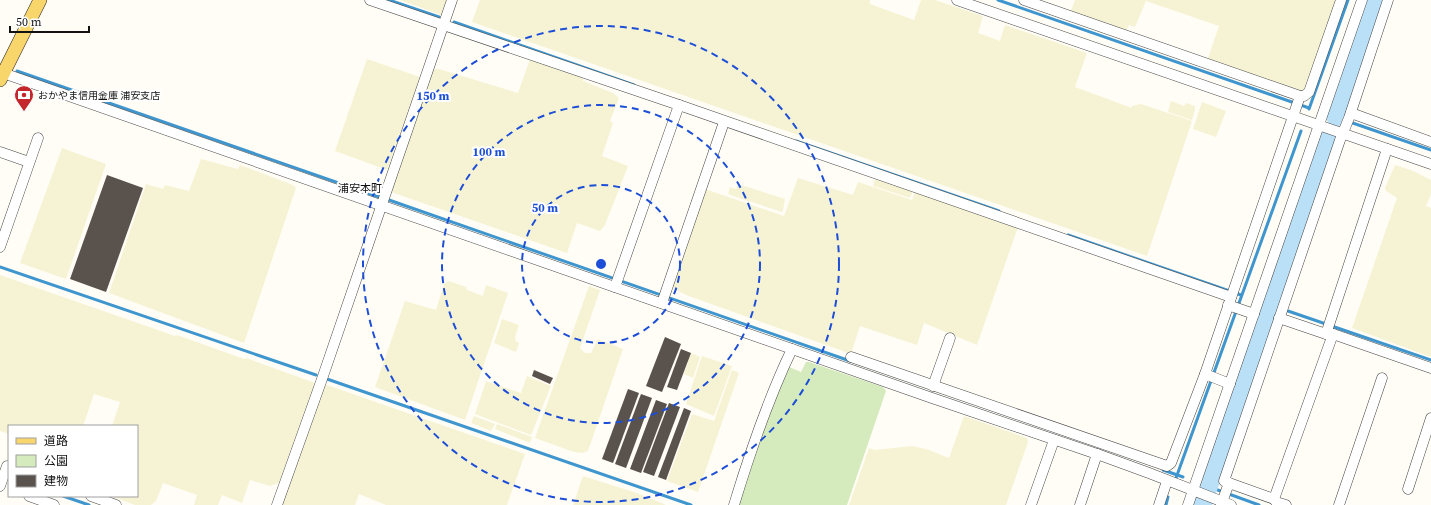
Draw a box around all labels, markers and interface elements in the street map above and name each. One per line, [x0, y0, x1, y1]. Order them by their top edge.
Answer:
scale bar [10, 8, 89, 34]
text: 50 m [16, 14, 42, 30]
bank icon: おかやま信用金庫 浦安支店 [13, 84, 35, 112]
text: 150 m [417, 88, 450, 104]
place label: おかやま信用金庫 浦安支店 [38, 89, 160, 102]
text: 100 m [473, 144, 506, 160]
district label: 浦安本町 [338, 181, 382, 196]
text: 50 m [532, 200, 558, 216]
centre of rings [594, 257, 608, 271]
legend [8, 425, 138, 497]
text: 道路 [44, 433, 68, 449]
text: 公園 [44, 453, 68, 469]
text: 建物 [44, 473, 68, 489]

